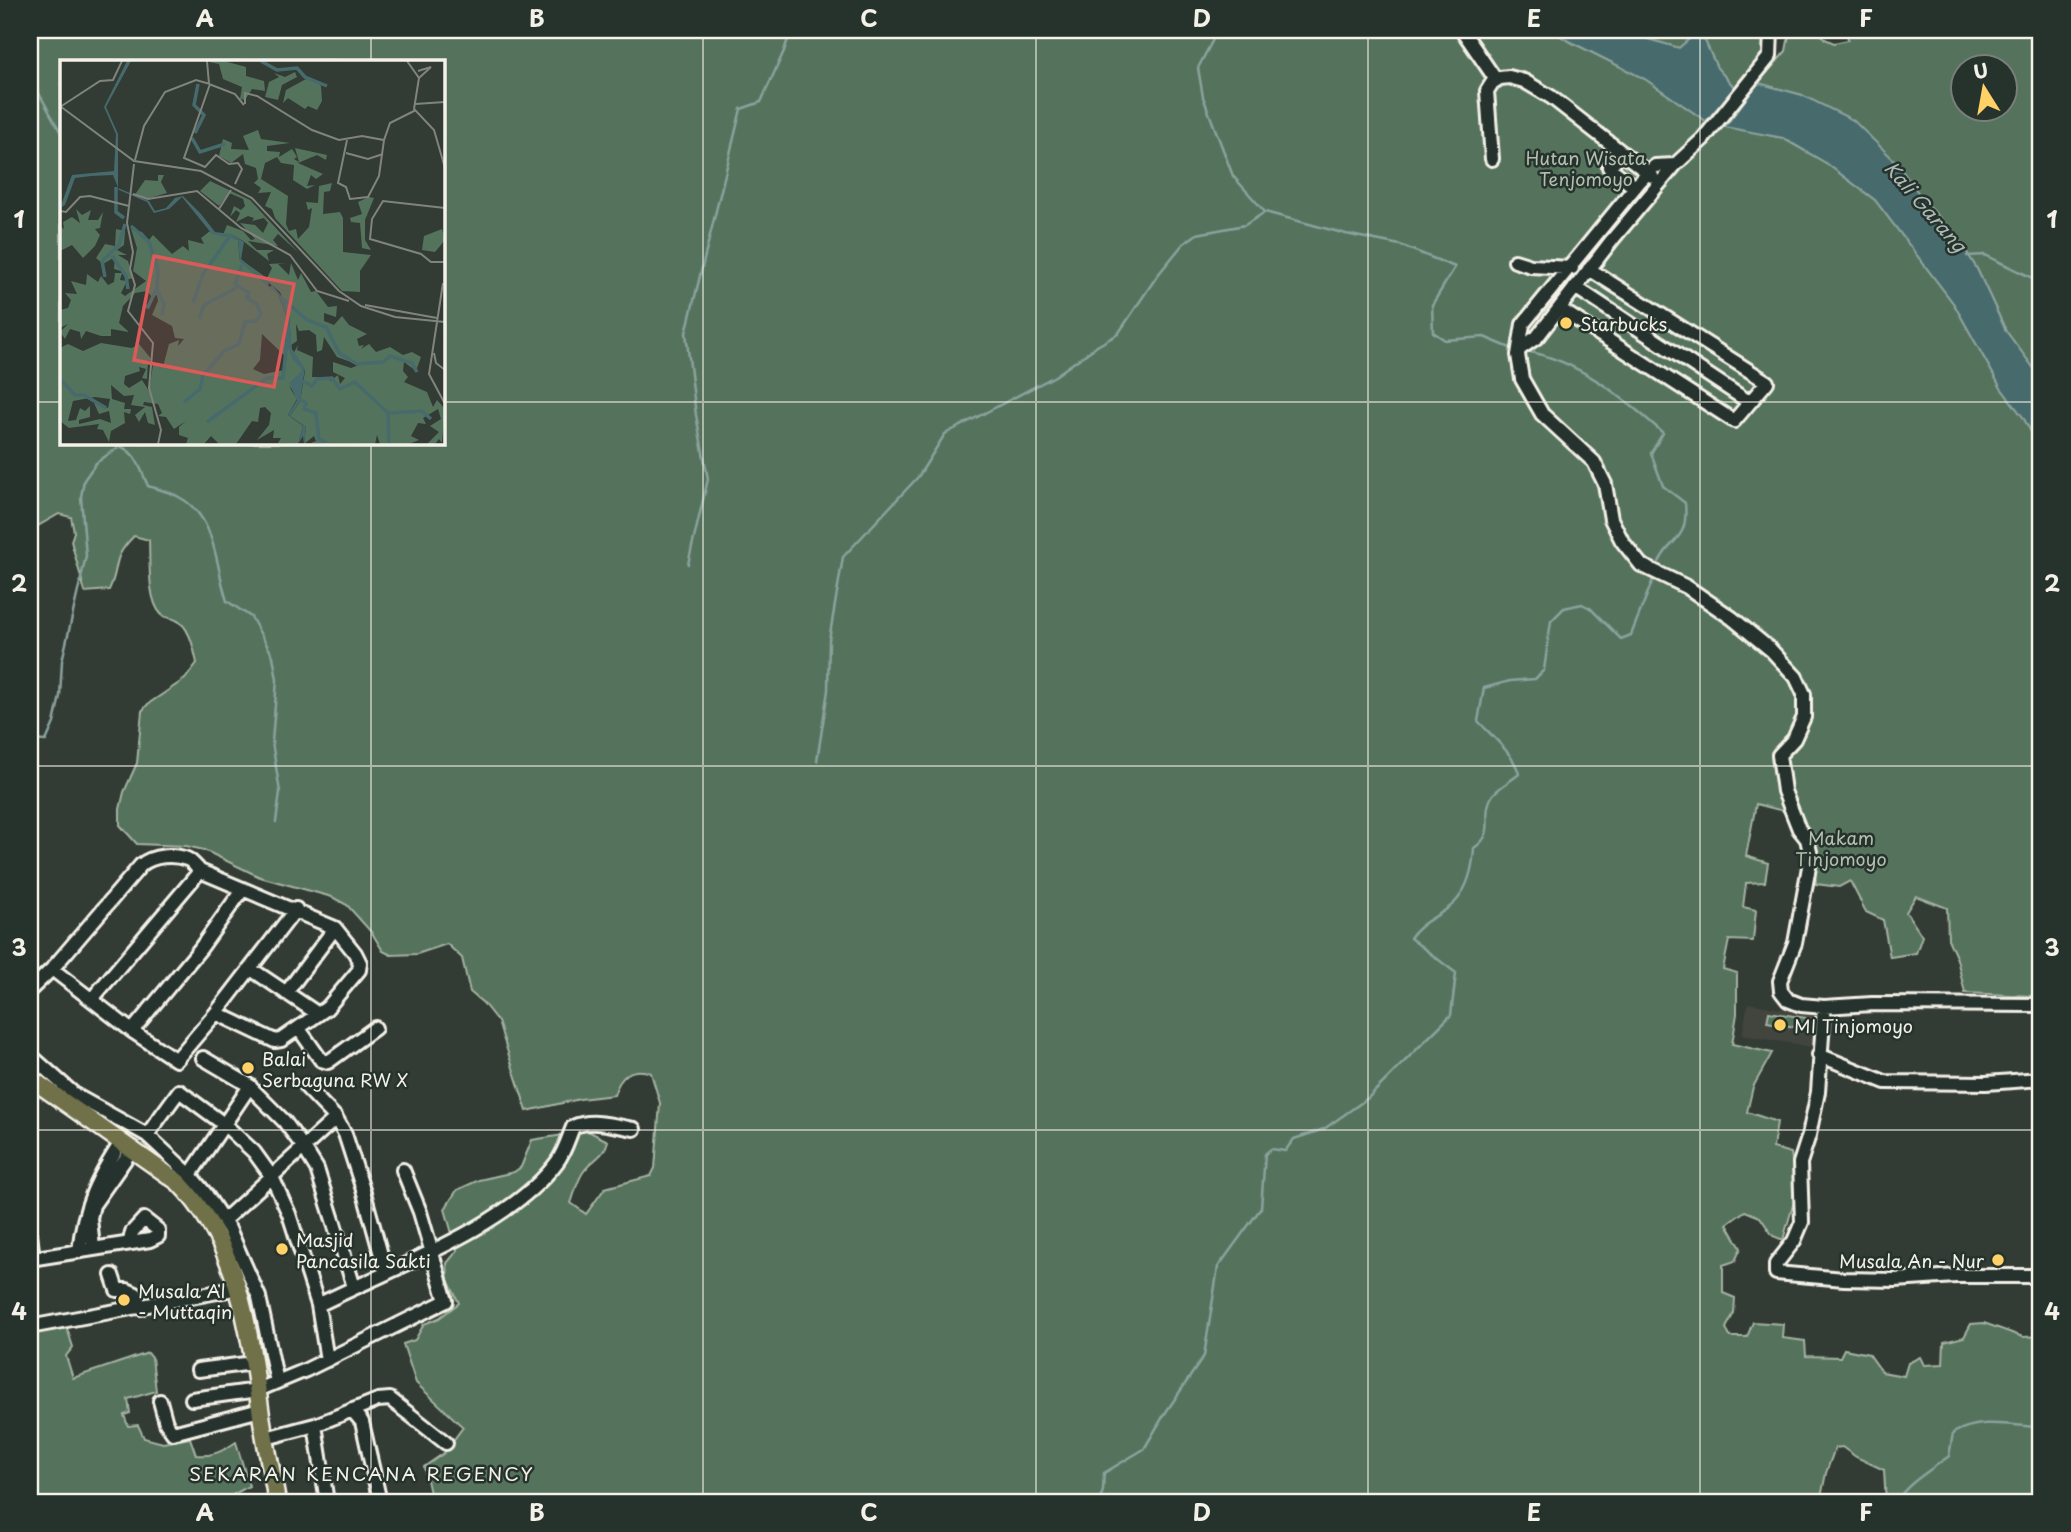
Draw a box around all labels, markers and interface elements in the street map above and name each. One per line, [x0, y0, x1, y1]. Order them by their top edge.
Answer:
text: A [196, 0, 214, 35]
text: B [529, 0, 545, 35]
text: C [860, 0, 878, 35]
text: D [1193, 0, 1211, 35]
text: E [1527, 0, 1541, 35]
text: F [1859, 0, 1873, 35]
north arrow [1948, 52, 2018, 122]
text: U [1971, 55, 1990, 85]
inset map [60, 60, 444, 444]
park label: Hutan Wisata Tenjomoyo [1526, 144, 1647, 192]
water label: Kali Garang [1879, 154, 1974, 258]
text: 1 [14, 201, 25, 236]
text: 1 [2047, 201, 2058, 236]
place label: Starbucks [1580, 310, 1667, 337]
marker: Starbucks [1558, 315, 1574, 331]
text: 2 [11, 565, 27, 600]
text: 2 [2044, 565, 2060, 600]
park label: Makam Tinjomoyo [1795, 824, 1887, 872]
text: 3 [11, 929, 27, 964]
text: 3 [2044, 929, 2060, 964]
place label: MI Tinjomoyo [1794, 1012, 1913, 1039]
marker: MI Tinjomoyo [1772, 1017, 1788, 1033]
place label: Balai Serbaguna RW X [262, 1045, 408, 1093]
marker: Balai Serbaguna RW X [240, 1060, 256, 1076]
place label: Masjid Pancasila Sakti [296, 1226, 431, 1274]
marker: Masjid Pancasila Sakti [274, 1241, 290, 1257]
place label: Musala An - Nur [1839, 1247, 1985, 1274]
marker: Musala An - Nur [1990, 1252, 2006, 1268]
place label: Musala Al - Muttaqin [138, 1277, 232, 1325]
marker: Musala Al - Muttaqin [116, 1292, 132, 1308]
text: 4 [11, 1293, 27, 1328]
text: 4 [2044, 1293, 2060, 1328]
district label: SEKARAN KENCANA REGENCY [189, 1459, 535, 1487]
text: A [196, 1494, 214, 1529]
text: B [529, 1494, 545, 1529]
text: C [860, 1494, 878, 1529]
text: D [1193, 1494, 1211, 1529]
text: E [1527, 1494, 1541, 1529]
text: F [1859, 1494, 1873, 1529]

